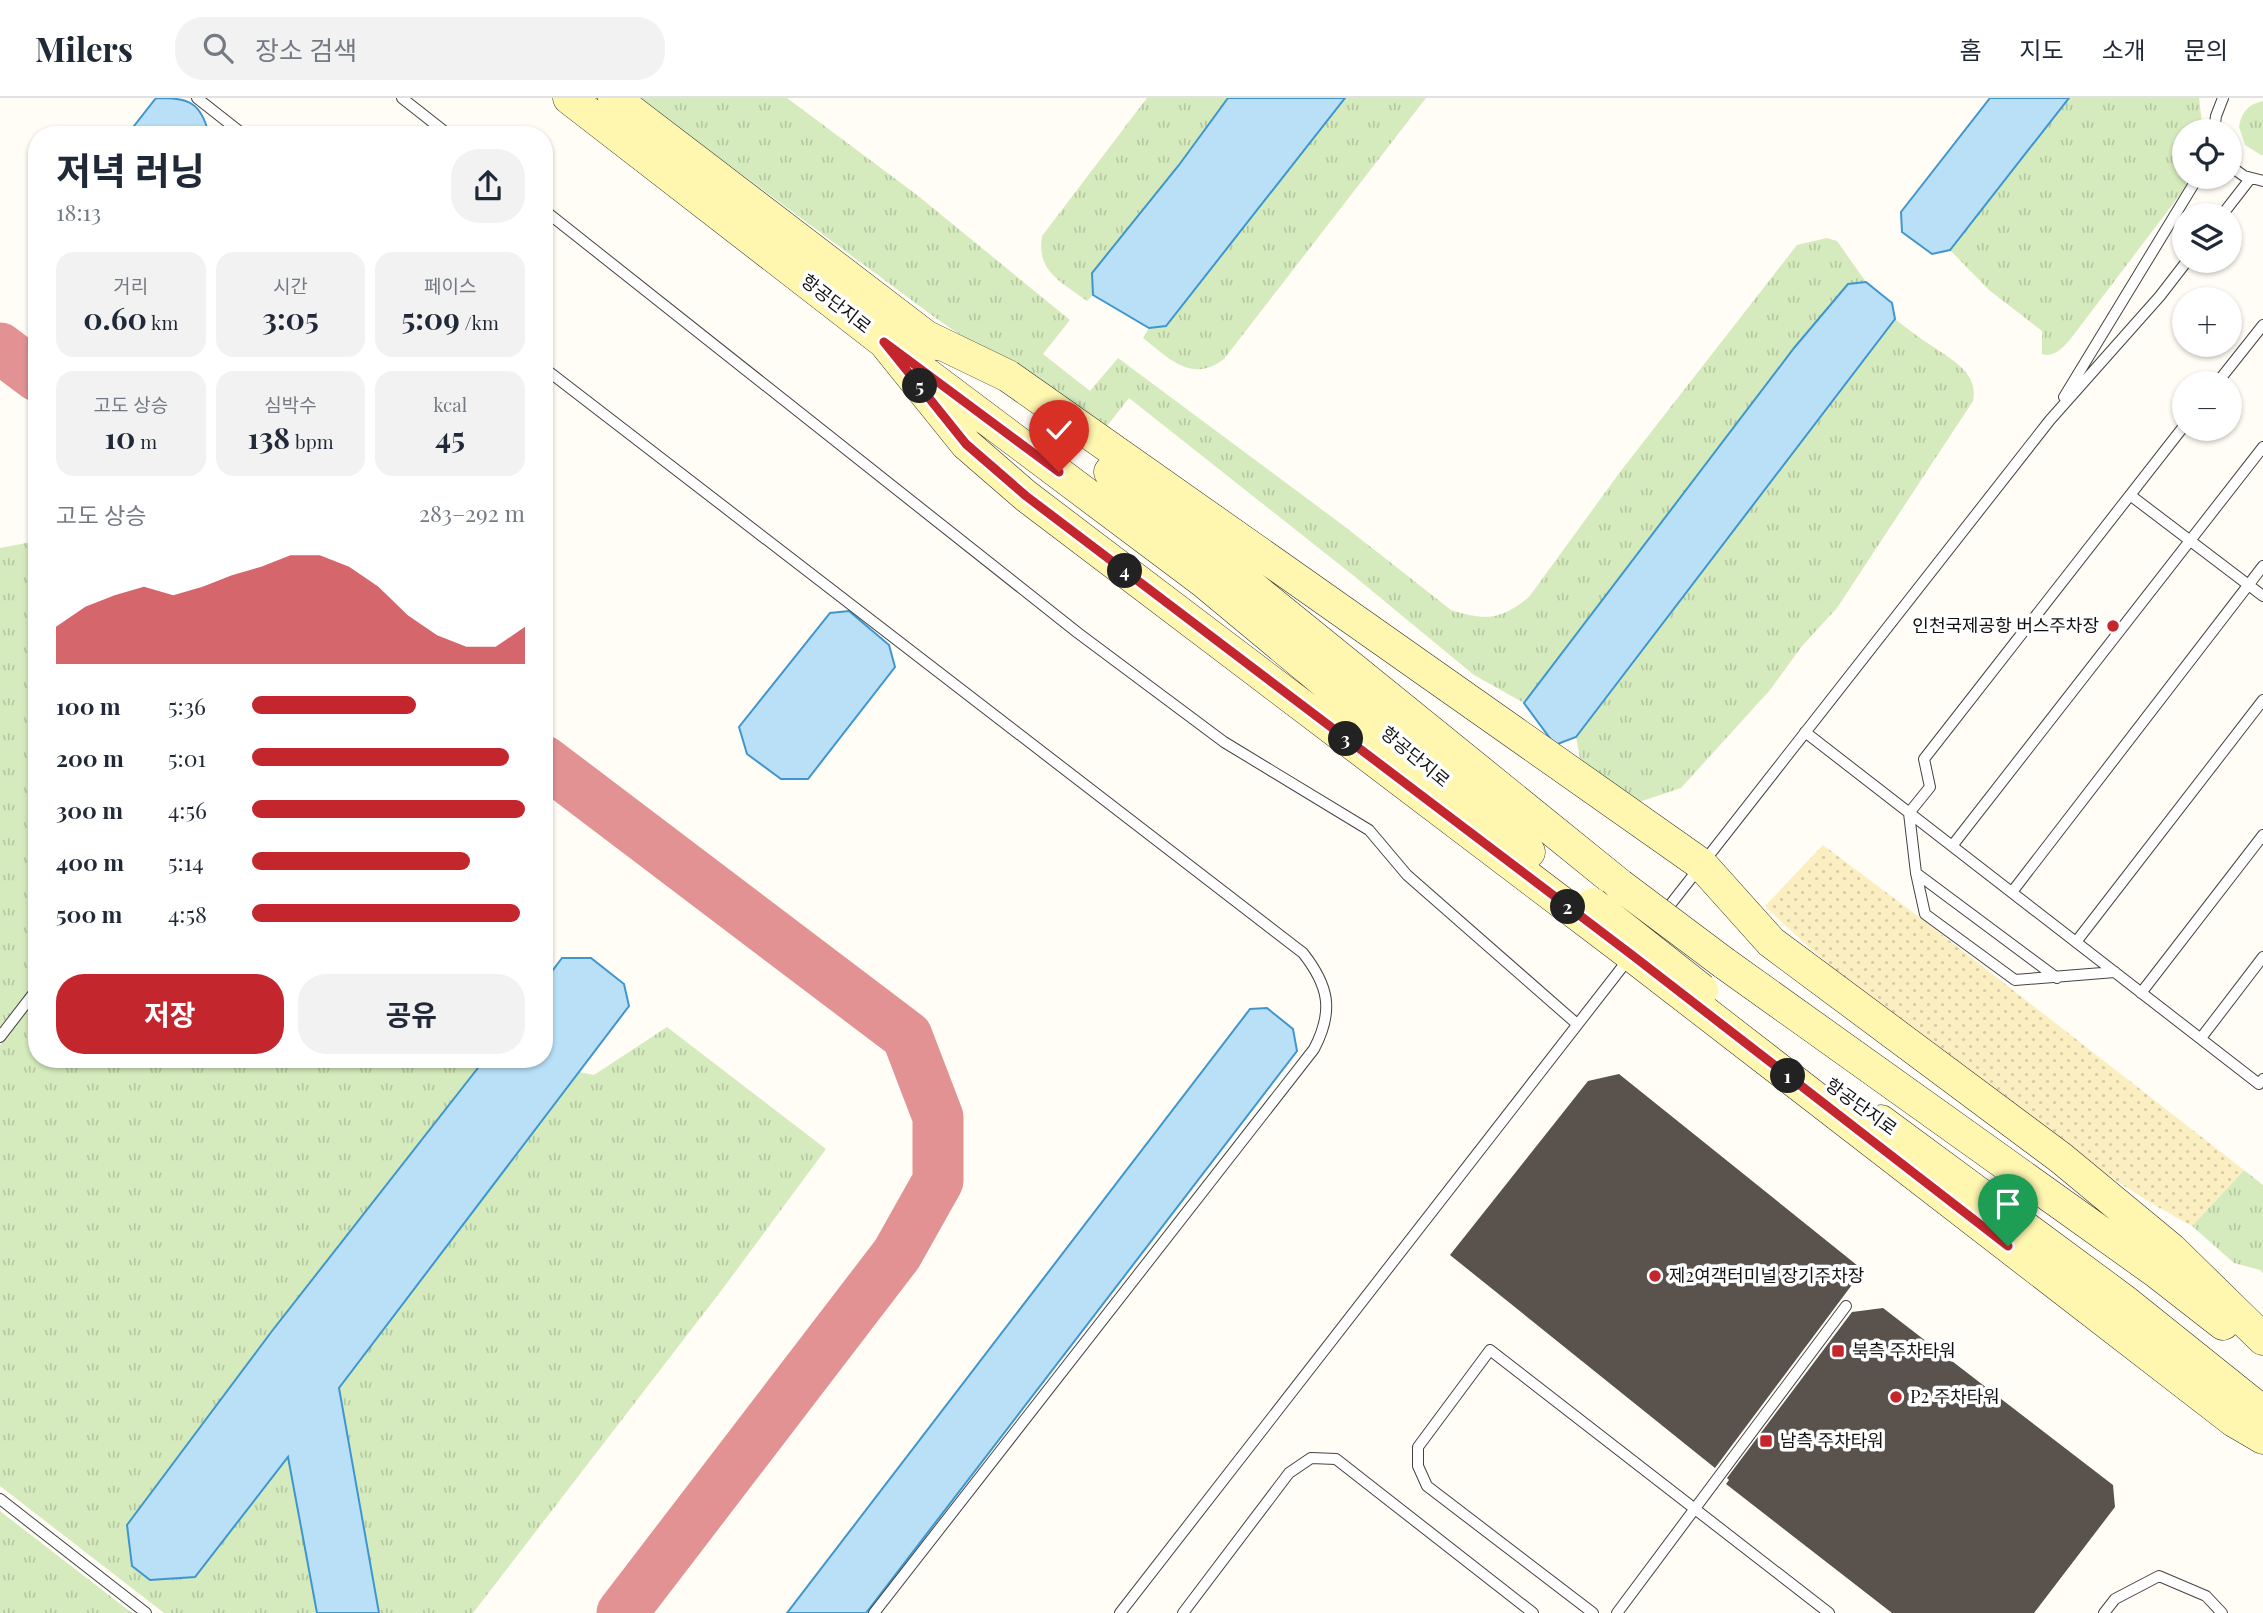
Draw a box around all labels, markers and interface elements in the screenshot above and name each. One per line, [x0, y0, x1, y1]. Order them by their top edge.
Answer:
search box [175, 17, 665, 80]
text: Milers [35, 26, 133, 70]
icon: search [199, 29, 237, 67]
text: 장소 검색 [255, 32, 357, 67]
text: 홈 [1959, 33, 1981, 65]
text: 지도 [2019, 33, 2064, 65]
text: 소개 [2102, 33, 2146, 65]
text: 문의 [2184, 33, 2228, 65]
map controls [2172, 119, 2242, 441]
button: locate [2172, 119, 2242, 189]
text: 저녁 러닝 [56, 144, 205, 195]
button: share [451, 149, 525, 223]
text: 18:13 [56, 196, 101, 227]
button: layers [2172, 203, 2242, 273]
street label: 항공단지로 [797, 268, 877, 338]
text: 거리 [113, 272, 148, 298]
text: 시간 [273, 272, 308, 298]
text: 페이스 [424, 272, 476, 298]
button: + [2172, 287, 2242, 357]
text: 0.60 [83, 298, 147, 338]
text: 3:05 [262, 298, 319, 338]
text: 5:09 [401, 298, 460, 338]
text: km [147, 309, 178, 335]
text: /km [460, 309, 499, 335]
pin: 5 [902, 368, 937, 404]
button: − [2172, 371, 2242, 441]
text: 5 [915, 372, 924, 398]
text: 고도 상승 [94, 391, 168, 417]
text: 심박수 [264, 391, 317, 417]
text: kcal [433, 391, 467, 417]
pin [1029, 400, 1089, 472]
icon: check [1040, 411, 1078, 449]
text: 10 [105, 417, 135, 457]
text: 138 [247, 417, 290, 457]
text: 45 [435, 417, 465, 457]
text: m [135, 428, 157, 454]
text: bpm [290, 428, 334, 454]
text: 283–292 m [419, 497, 525, 528]
text: 고도 상승 [56, 499, 146, 530]
pin: 4 [1108, 554, 1142, 588]
text: 4 [1119, 557, 1130, 583]
place label: 인천국제공항 버스주차장 [1912, 613, 2099, 637]
marker: 인천국제공항 버스주차장 [2105, 618, 2121, 634]
text: 100 m [56, 690, 121, 721]
text: 5:36 [168, 690, 206, 721]
street label: 항공단지로 [1376, 720, 1455, 792]
pin: 3 [1328, 722, 1364, 756]
text: 3 [1341, 725, 1350, 751]
text: 200 m [56, 742, 124, 773]
text: 5:01 [168, 742, 206, 773]
text: 300 m [56, 794, 123, 825]
text: 4:56 [168, 794, 207, 825]
text: 400 m [56, 846, 124, 877]
text: 5:14 [168, 846, 204, 877]
pin: 2 [1550, 890, 1586, 924]
text: 2 [1563, 893, 1572, 919]
text: 500 m [56, 898, 122, 929]
text: 4:58 [168, 898, 207, 929]
button: 저장 [56, 974, 284, 1054]
button: 공유 [298, 974, 525, 1054]
pin: 1 [1770, 1058, 1806, 1094]
text: 1 [1784, 1062, 1791, 1088]
street label: 항공단지로 [1821, 1072, 1902, 1140]
pin [1978, 1174, 2038, 1246]
icon: arrive [1989, 1185, 2027, 1223]
place label: 제2여객터미널 장기주차장 [1669, 1263, 1864, 1287]
marker: 제2여객터미널 장기주차장 [1647, 1268, 1663, 1284]
place label: 북측 주차타워 [1852, 1338, 1956, 1362]
marker: 북측 주차타워 [1830, 1343, 1846, 1359]
place label: P2 주차타워 [1910, 1384, 2000, 1408]
marker: P2 주차타워 [1888, 1389, 1904, 1405]
place label: 남측 주차타워 [1780, 1428, 1884, 1452]
marker: 남측 주차타워 [1758, 1433, 1774, 1449]

